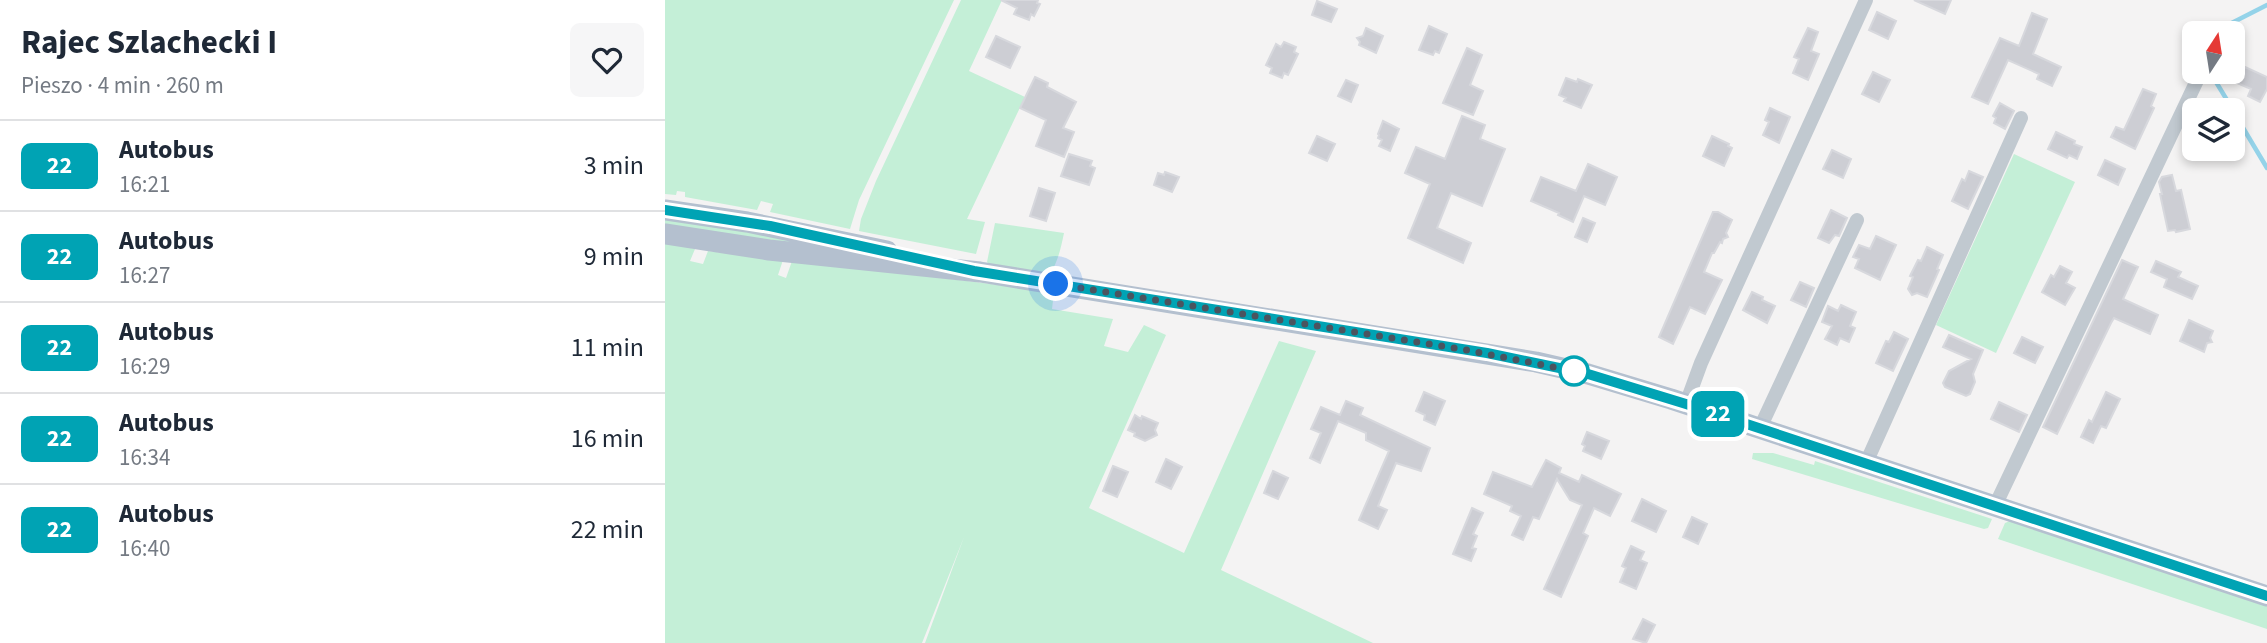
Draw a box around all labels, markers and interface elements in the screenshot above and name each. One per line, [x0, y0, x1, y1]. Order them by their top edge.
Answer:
text: Rajec Szlachecki I [21, 19, 277, 66]
north arrow [2182, 21, 2245, 84]
map controls [2182, 21, 2245, 161]
button: heart [570, 23, 644, 97]
text: Pieszo · 4 min · 260 m [21, 69, 224, 102]
button: layers [2182, 98, 2245, 161]
text: Autobus [119, 131, 214, 168]
text: 3 min [584, 147, 644, 184]
text: 22 [47, 148, 72, 183]
text: 16:21 [119, 168, 170, 201]
text: Autobus [119, 222, 214, 259]
text: 9 min [584, 238, 644, 275]
text: 22 [47, 239, 72, 274]
text: 16:27 [119, 259, 170, 292]
your location [1038, 266, 1073, 301]
text: Autobus [119, 313, 214, 350]
text: 11 min [571, 329, 644, 366]
text: 22 [47, 330, 72, 365]
text: 16:29 [119, 350, 170, 383]
unlabelled marker [1559, 356, 1589, 386]
line badge: 22 [1686, 391, 1749, 437]
text: 22 [1705, 396, 1731, 431]
text: Autobus [119, 404, 214, 441]
text: 16 min [571, 420, 644, 457]
text: 22 [47, 421, 72, 456]
text: 16:34 [119, 441, 170, 474]
text: Autobus [119, 495, 214, 532]
text: 22 min [571, 511, 644, 548]
text: 22 [47, 512, 72, 547]
text: 16:40 [119, 532, 170, 565]

